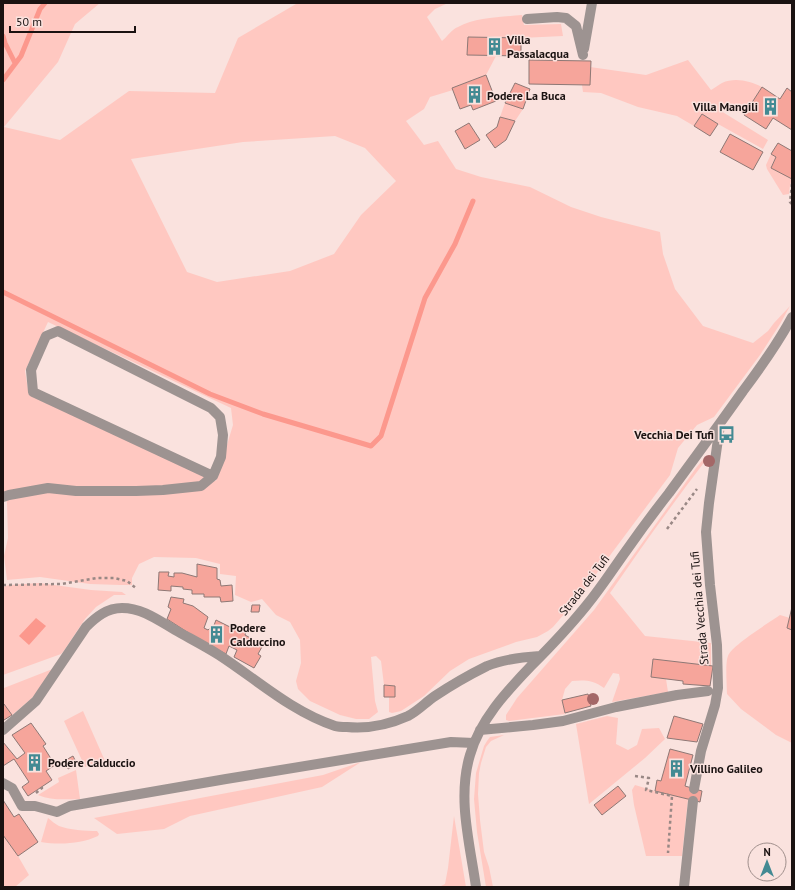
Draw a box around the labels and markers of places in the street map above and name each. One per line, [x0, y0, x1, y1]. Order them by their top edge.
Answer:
place label: Villa Passalacqua [506, 32, 569, 61]
building icon: Villa Passalacqua [484, 36, 504, 56]
building icon: Podere La Buca [464, 85, 484, 105]
place label: Podere La Buca [487, 88, 566, 103]
building icon: Villa Mangili [761, 96, 781, 116]
place label: Villa Mangili [692, 99, 758, 114]
bus stop icon: Vecchia Dei Tufi [717, 424, 737, 444]
place label: Vecchia Dei Tufi [633, 427, 714, 442]
place label: Podere Calduccino [230, 620, 286, 649]
building icon: Podere Calduccino [207, 624, 227, 644]
building icon: Podere Calduccio [25, 752, 45, 772]
place label: Podere Calduccio [48, 755, 136, 770]
building icon: Villino Galileo [667, 758, 687, 778]
place label: Villino Galileo [689, 761, 763, 776]

